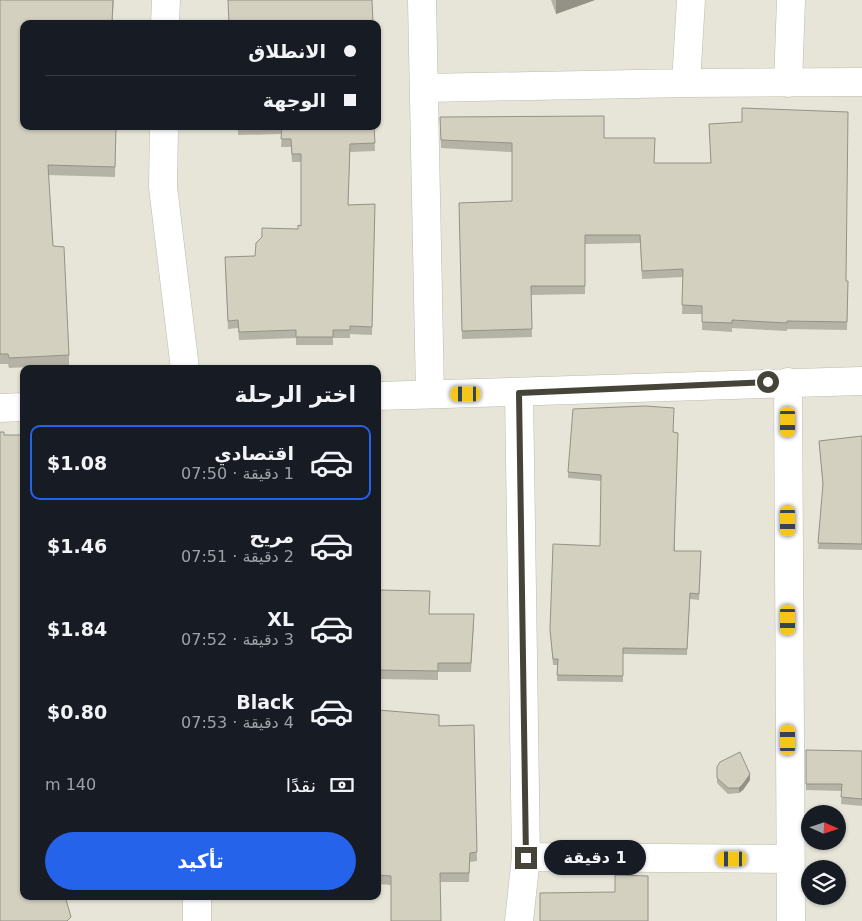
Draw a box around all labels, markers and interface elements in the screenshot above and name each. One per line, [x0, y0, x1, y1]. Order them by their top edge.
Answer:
text: الانطلاق [248, 40, 326, 62]
text: الوجهة [263, 89, 326, 111]
route start [757, 371, 779, 393]
text: اختر الرحلة [235, 382, 356, 407]
car [451, 387, 481, 402]
car [780, 407, 795, 437]
icon: car [309, 440, 354, 485]
text: اقتصادي [214, 442, 294, 464]
text: $1.08 [47, 452, 107, 474]
text: 1 دقيقة · 07:50 [181, 464, 294, 483]
car [780, 506, 795, 536]
icon: car [309, 523, 354, 568]
text: مريح [250, 525, 294, 547]
text: $1.46 [47, 535, 107, 557]
text: 2 دقيقة · 07:51 [181, 547, 294, 566]
car [780, 605, 795, 635]
icon: car [309, 606, 354, 651]
text: XL [267, 608, 294, 630]
text: $1.84 [47, 618, 107, 640]
text: 3 دقيقة · 07:52 [181, 630, 294, 649]
icon: car [309, 689, 354, 734]
text: Black [236, 691, 294, 713]
text: $0.80 [47, 701, 107, 723]
text: 4 دقيقة · 07:53 [181, 713, 294, 732]
car [780, 725, 795, 755]
icon: cash [328, 771, 356, 799]
text: نقدًا [286, 774, 316, 796]
text: 140 m [45, 775, 96, 794]
north arrow [801, 805, 846, 850]
map controls [801, 805, 846, 905]
button: تأكيد [45, 832, 356, 890]
callout: 1 دقيقة [544, 840, 646, 876]
route end [515, 847, 537, 869]
text: 1 دقيقة [563, 848, 627, 867]
car [717, 852, 747, 867]
button: layers [801, 860, 846, 905]

